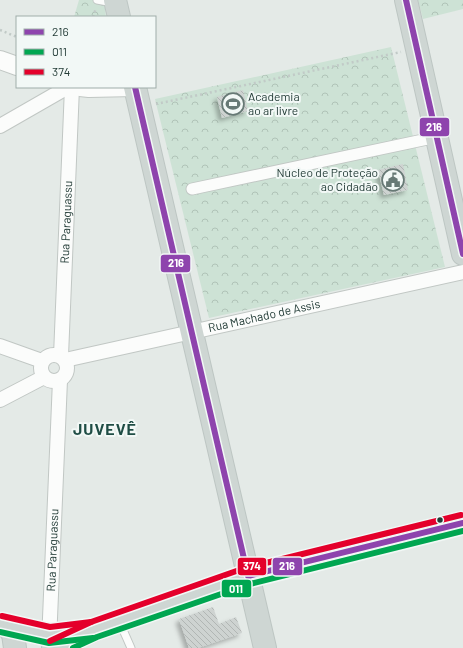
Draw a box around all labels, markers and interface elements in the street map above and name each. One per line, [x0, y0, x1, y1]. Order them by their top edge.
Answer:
legend [16, 16, 156, 88]
text: 216 [52, 24, 69, 38]
text: 011 [52, 44, 67, 58]
text: 374 [52, 64, 70, 78]
place label: Academia ao ar livre [248, 89, 300, 117]
sports icon: Academia ao ar livre [220, 91, 246, 117]
line badge: 216 [419, 117, 450, 137]
text: 216 [426, 120, 442, 133]
place label: Núcleo de Proteção ao Cidadão [276, 165, 378, 193]
public building icon: Núcleo de Proteção ao Cidadão [380, 167, 406, 193]
street label: Rua Paraguassu [57, 180, 74, 264]
line badge: 216 [160, 254, 191, 273]
text: 216 [168, 256, 184, 269]
street label: Rua Machado de Assis [207, 296, 322, 334]
district label: JUVEVÊ [73, 419, 137, 438]
street label: Rua Paraguassu [43, 508, 61, 592]
unlabelled marker [435, 515, 445, 525]
line badge: 374 [237, 557, 267, 576]
line badge: 216 [272, 557, 303, 576]
text: 374 [243, 559, 261, 572]
text: 216 [279, 559, 295, 572]
line badge: 011 [221, 579, 252, 598]
text: 011 [229, 582, 243, 595]

